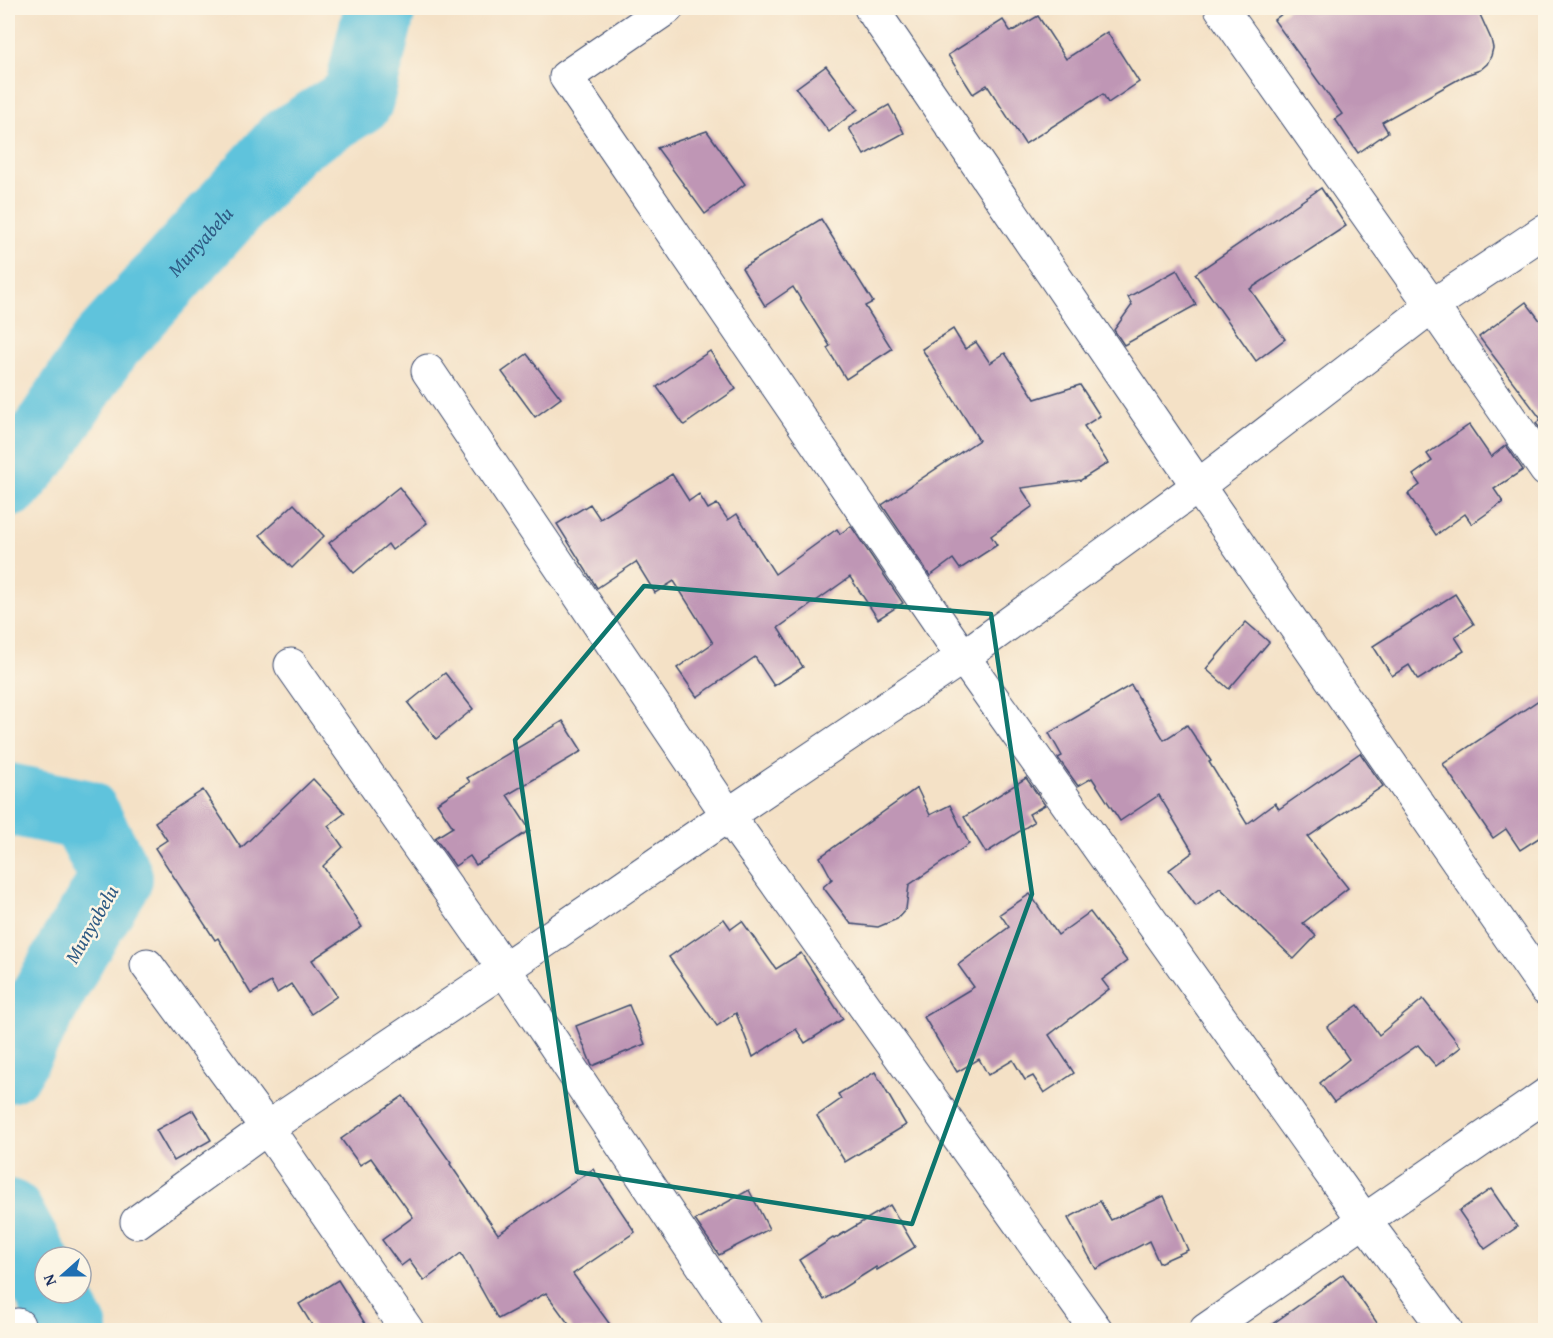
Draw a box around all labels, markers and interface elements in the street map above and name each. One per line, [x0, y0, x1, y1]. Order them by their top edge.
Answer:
water label: Munyabelu [160, 199, 239, 282]
water label: Munyabelu [57, 879, 125, 969]
north arrow [33, 1245, 93, 1305]
text: N [36, 1271, 62, 1290]

